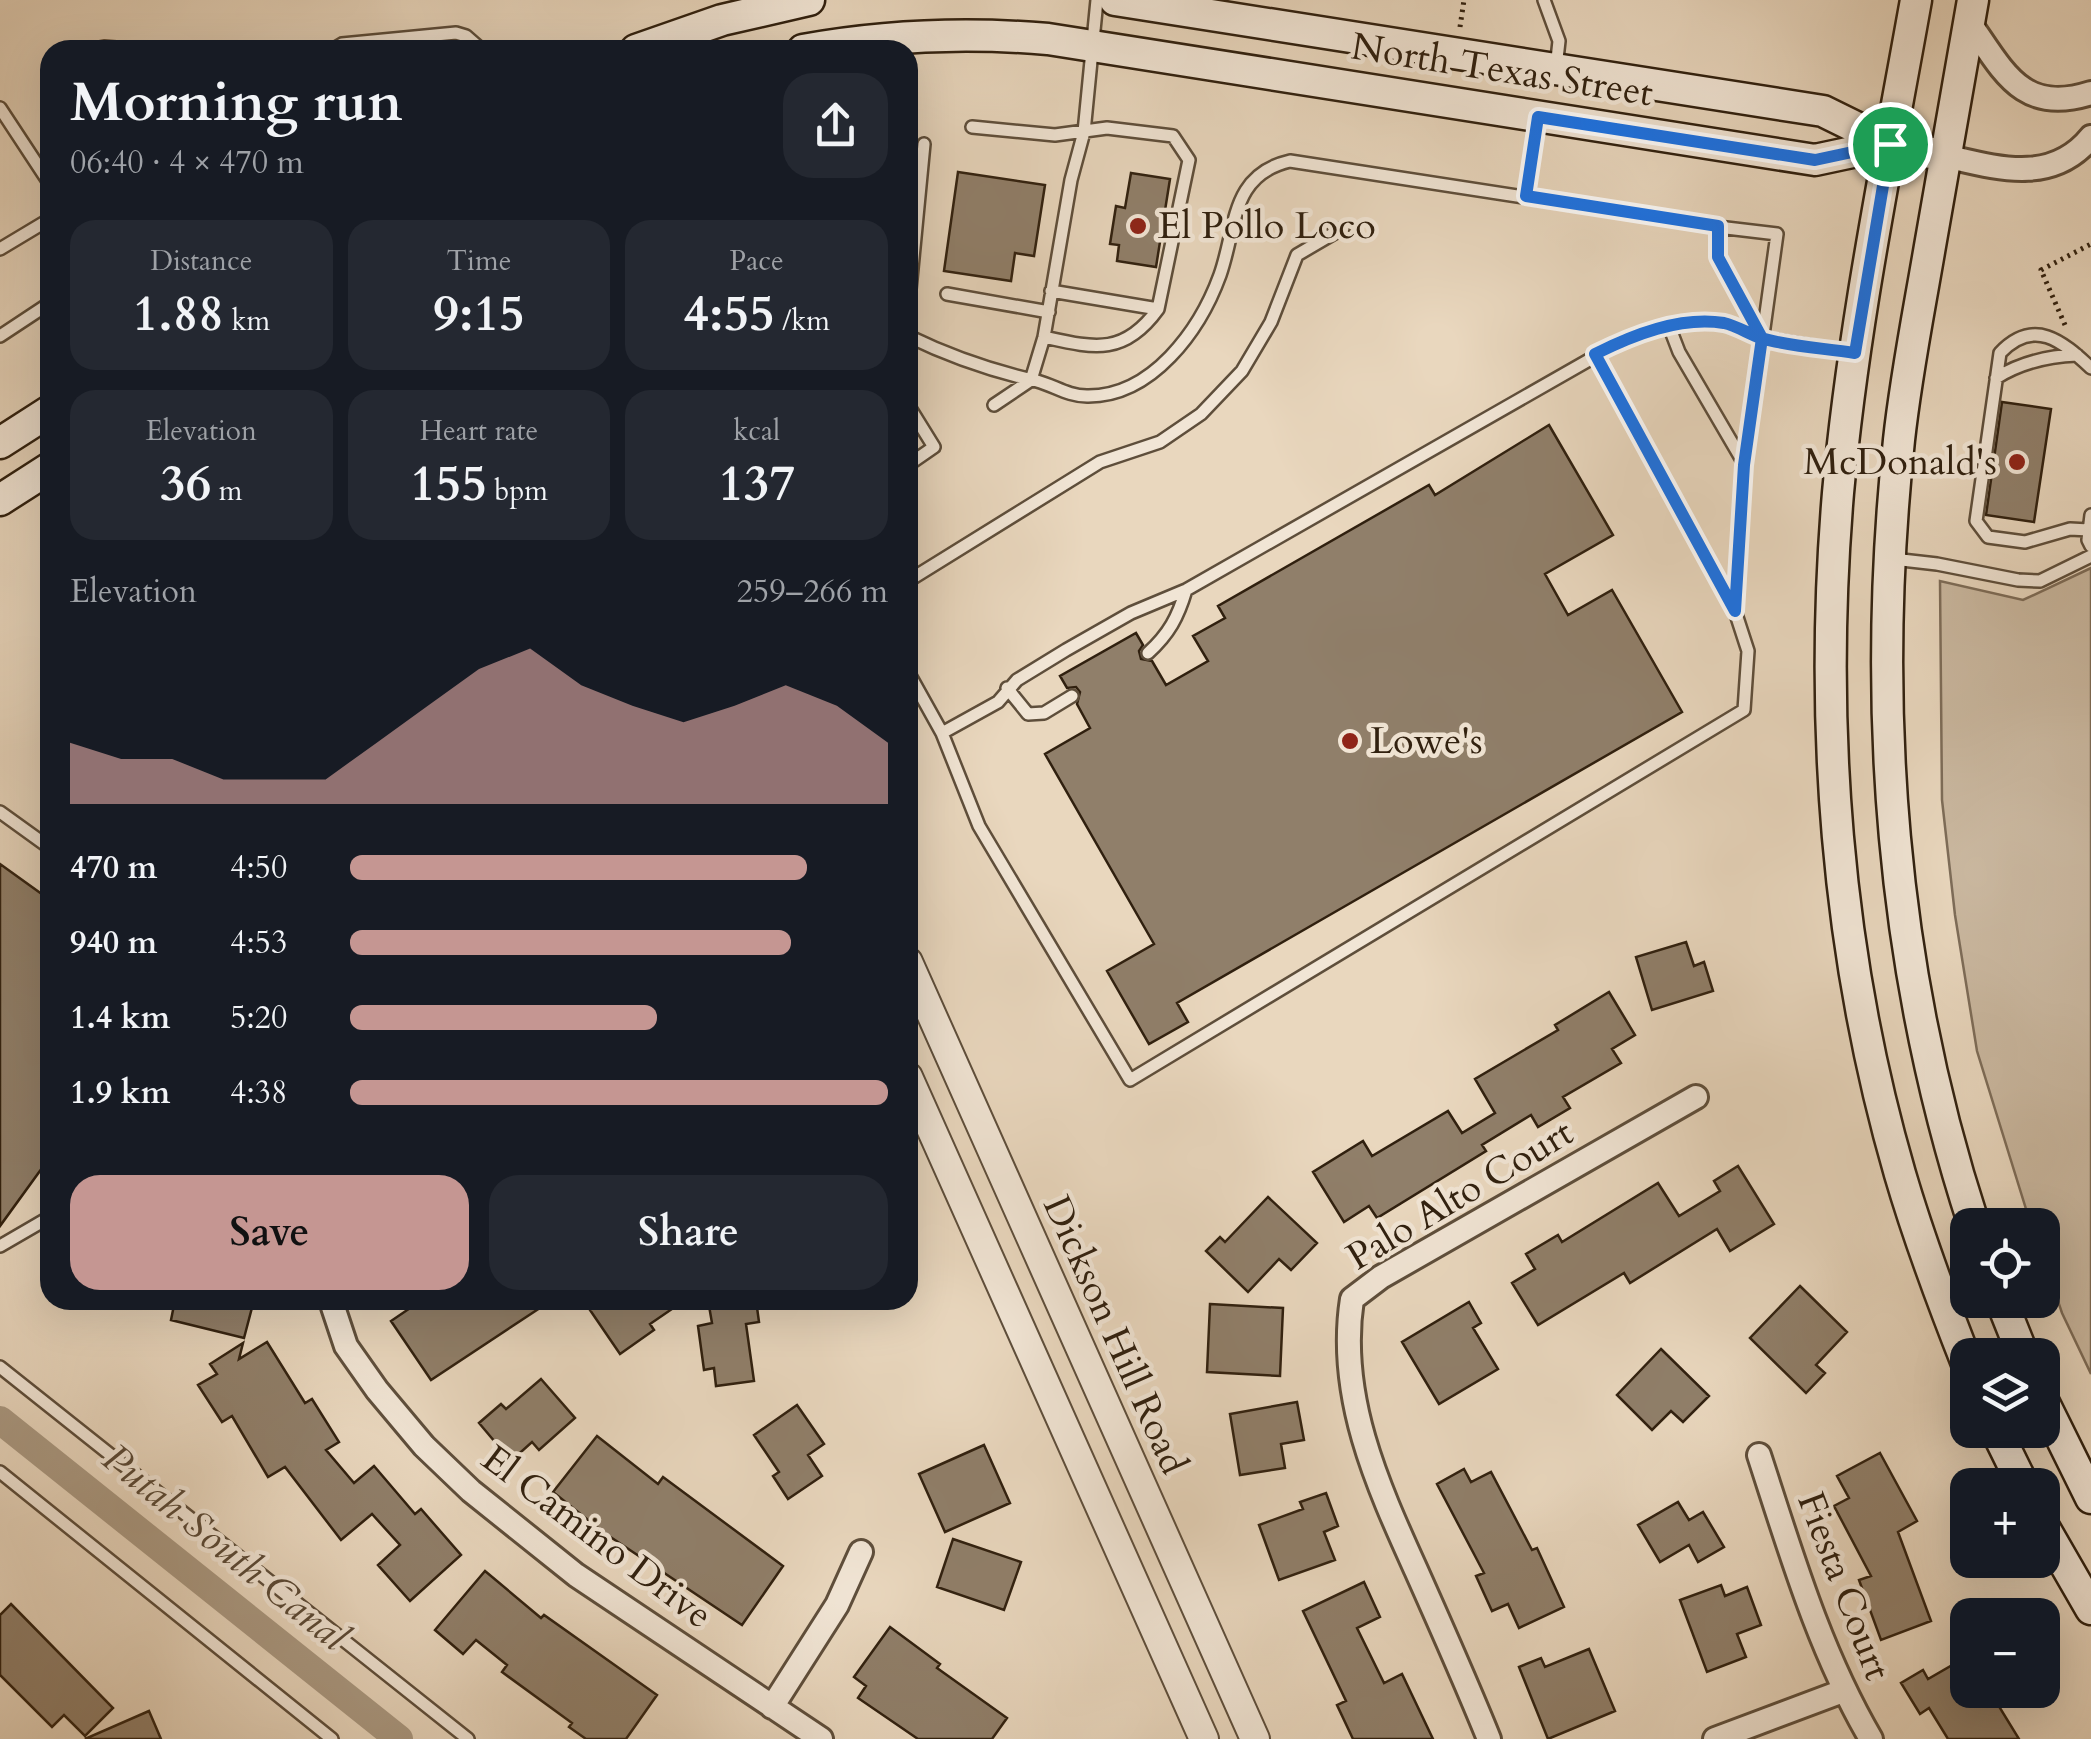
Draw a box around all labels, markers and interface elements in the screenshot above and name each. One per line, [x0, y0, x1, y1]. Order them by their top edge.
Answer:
street label: North Texas Street [1347, 20, 1657, 120]
text: Morning run [70, 66, 403, 140]
button: share [783, 73, 888, 178]
pin [1848, 102, 1933, 187]
icon: arrive [1863, 117, 1918, 172]
text: 06:40 · 4 × 470 m [70, 141, 304, 185]
place label: El Pollo Loco [1158, 200, 1376, 252]
marker: El Pollo Loco [1127, 215, 1149, 237]
text: Distance [150, 242, 253, 280]
text: Time [447, 242, 511, 280]
text: Pace [730, 242, 784, 280]
text: 1.88 [133, 280, 224, 348]
text: 9:15 [433, 280, 525, 348]
text: 4:55 [683, 280, 775, 348]
text: km [224, 302, 270, 340]
text: /km [775, 302, 830, 340]
text: Elevation [146, 412, 257, 450]
text: Heart rate [420, 412, 538, 450]
text: kcal [733, 412, 780, 450]
place label: McDonald's [1803, 436, 1997, 488]
text: 36 [160, 450, 211, 518]
text: 155 [410, 450, 487, 518]
text: 137 [718, 450, 795, 518]
marker: McDonald's [2006, 451, 2028, 473]
text: m [211, 472, 243, 510]
text: bpm [487, 472, 548, 510]
text: Elevation [70, 570, 197, 614]
text: 259–266 m [736, 570, 888, 614]
place label: Lowe's [1370, 715, 1483, 767]
marker: Lowe's [1339, 730, 1361, 752]
text: 470 m [70, 846, 157, 890]
text: 4:50 [230, 846, 287, 890]
text: 940 m [70, 921, 157, 965]
text: 4:53 [230, 921, 287, 965]
text: 1.4 km [70, 996, 170, 1040]
text: 5:20 [230, 996, 287, 1040]
text: 1.9 km [70, 1071, 170, 1115]
text: 4:38 [230, 1071, 287, 1115]
street label: Palo Alto Court [1337, 1107, 1583, 1283]
button: Save [70, 1175, 469, 1290]
button: Share [489, 1175, 888, 1290]
street label: Dickson Hill Road [1030, 1187, 1200, 1483]
map controls [1950, 1208, 2060, 1708]
button: locate [1950, 1208, 2060, 1318]
button: layers [1950, 1338, 2060, 1448]
water label: Putah South Canal [91, 1432, 360, 1665]
street label: El Camino Drive [471, 1433, 723, 1641]
button: + [1950, 1468, 2060, 1578]
street label: Fiesta Court [1784, 1485, 1904, 1687]
button: − [1950, 1598, 2060, 1708]

